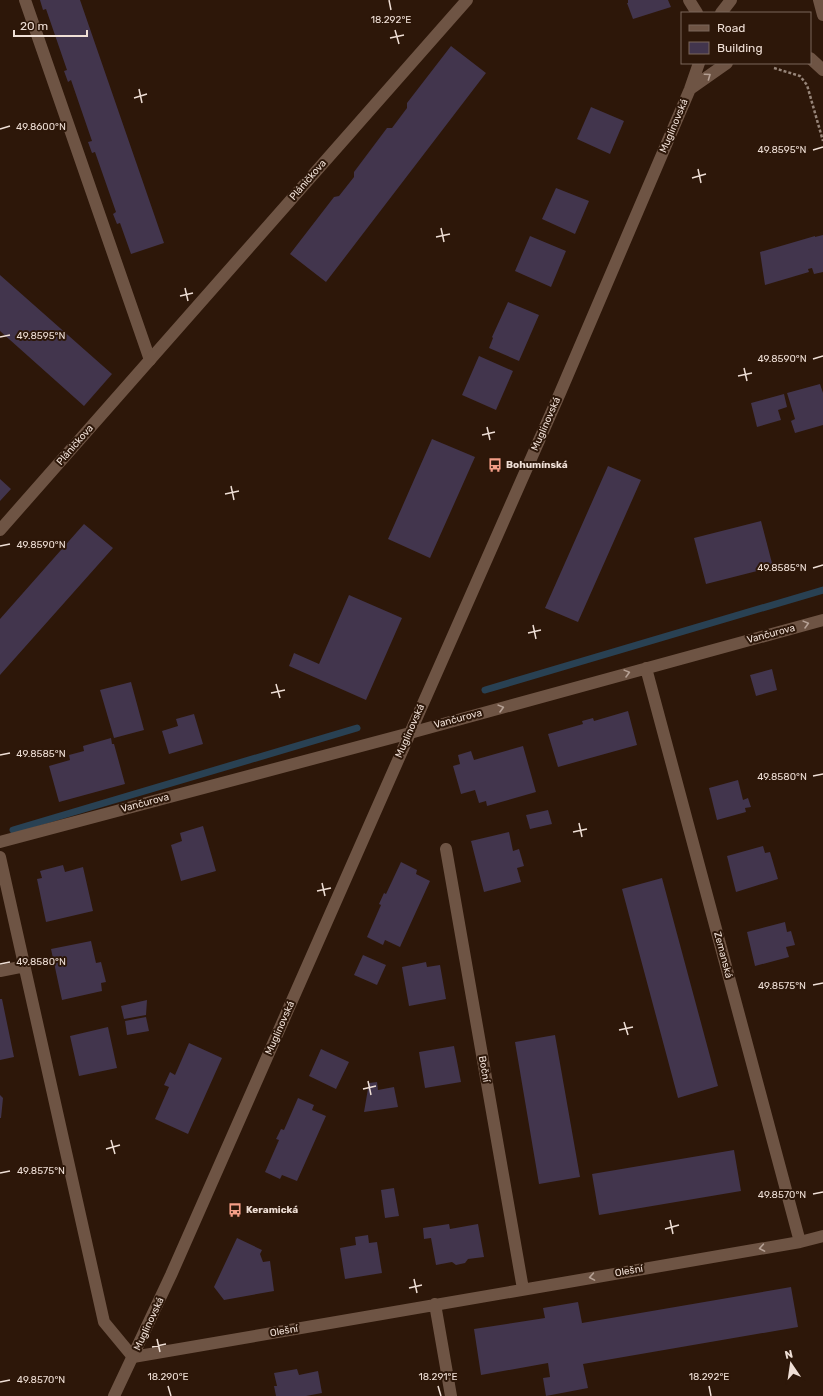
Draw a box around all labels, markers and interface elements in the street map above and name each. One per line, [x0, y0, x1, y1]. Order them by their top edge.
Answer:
scale bar [14, 12, 87, 38]
legend [681, 12, 811, 64]
text: 18.292°E [371, 14, 411, 26]
text: 20 m [20, 19, 48, 33]
text: Road [717, 21, 745, 35]
text: Building [717, 41, 763, 55]
one-way arrow [704, 74, 711, 81]
street label: Muglinovská [657, 97, 691, 155]
text: 49.8600°N [16, 121, 66, 133]
text: 49.8595°N [758, 144, 806, 156]
street label: Pláničkova [287, 157, 329, 203]
text: 49.8595°N [17, 330, 65, 342]
text: 49.8590°N [757, 353, 807, 365]
street label: Muglinovská [529, 395, 563, 453]
street label: Pláničkova [54, 422, 96, 468]
bus stop icon: Bohumínská [487, 457, 503, 473]
place label: Bohumínská [506, 459, 568, 471]
text: 49.8590°N [16, 539, 66, 551]
text: 49.8585°N [757, 562, 807, 574]
one-way arrow [802, 620, 809, 629]
street label: Vančurova [746, 622, 796, 646]
one-way arrow [623, 669, 630, 678]
street label: Muglinovská [393, 702, 427, 760]
one-way arrow [498, 704, 505, 712]
street label: Vančurova [433, 707, 483, 731]
text: 49.8585°N [16, 748, 66, 760]
text: 49.8580°N [757, 771, 807, 783]
street label: Vančurova [120, 791, 170, 815]
street label: Zemanská [711, 930, 735, 980]
text: 49.8580°N [16, 956, 66, 968]
text: 49.8575°N [758, 980, 806, 992]
street label: Muglinovská [263, 999, 297, 1057]
street label: Boční [476, 1055, 492, 1084]
text: 49.8575°N [17, 1165, 65, 1177]
text: 49.8570°N [758, 1189, 806, 1201]
bus stop icon: Keramická [227, 1202, 243, 1218]
place label: Keramická [246, 1204, 298, 1216]
one-way arrow [759, 1243, 765, 1252]
street label: Olešní [614, 1263, 645, 1279]
one-way arrow [589, 1272, 595, 1281]
street label: Muglinovská [131, 1295, 167, 1353]
street label: Olešní [269, 1323, 300, 1339]
north arrow [771, 1344, 811, 1384]
text: N [784, 1348, 794, 1362]
text: 18.290°E [147, 1371, 189, 1383]
text: 18.291°E [418, 1371, 458, 1383]
text: 18.292°E [689, 1371, 729, 1383]
text: 49.8570°N [17, 1374, 65, 1386]

